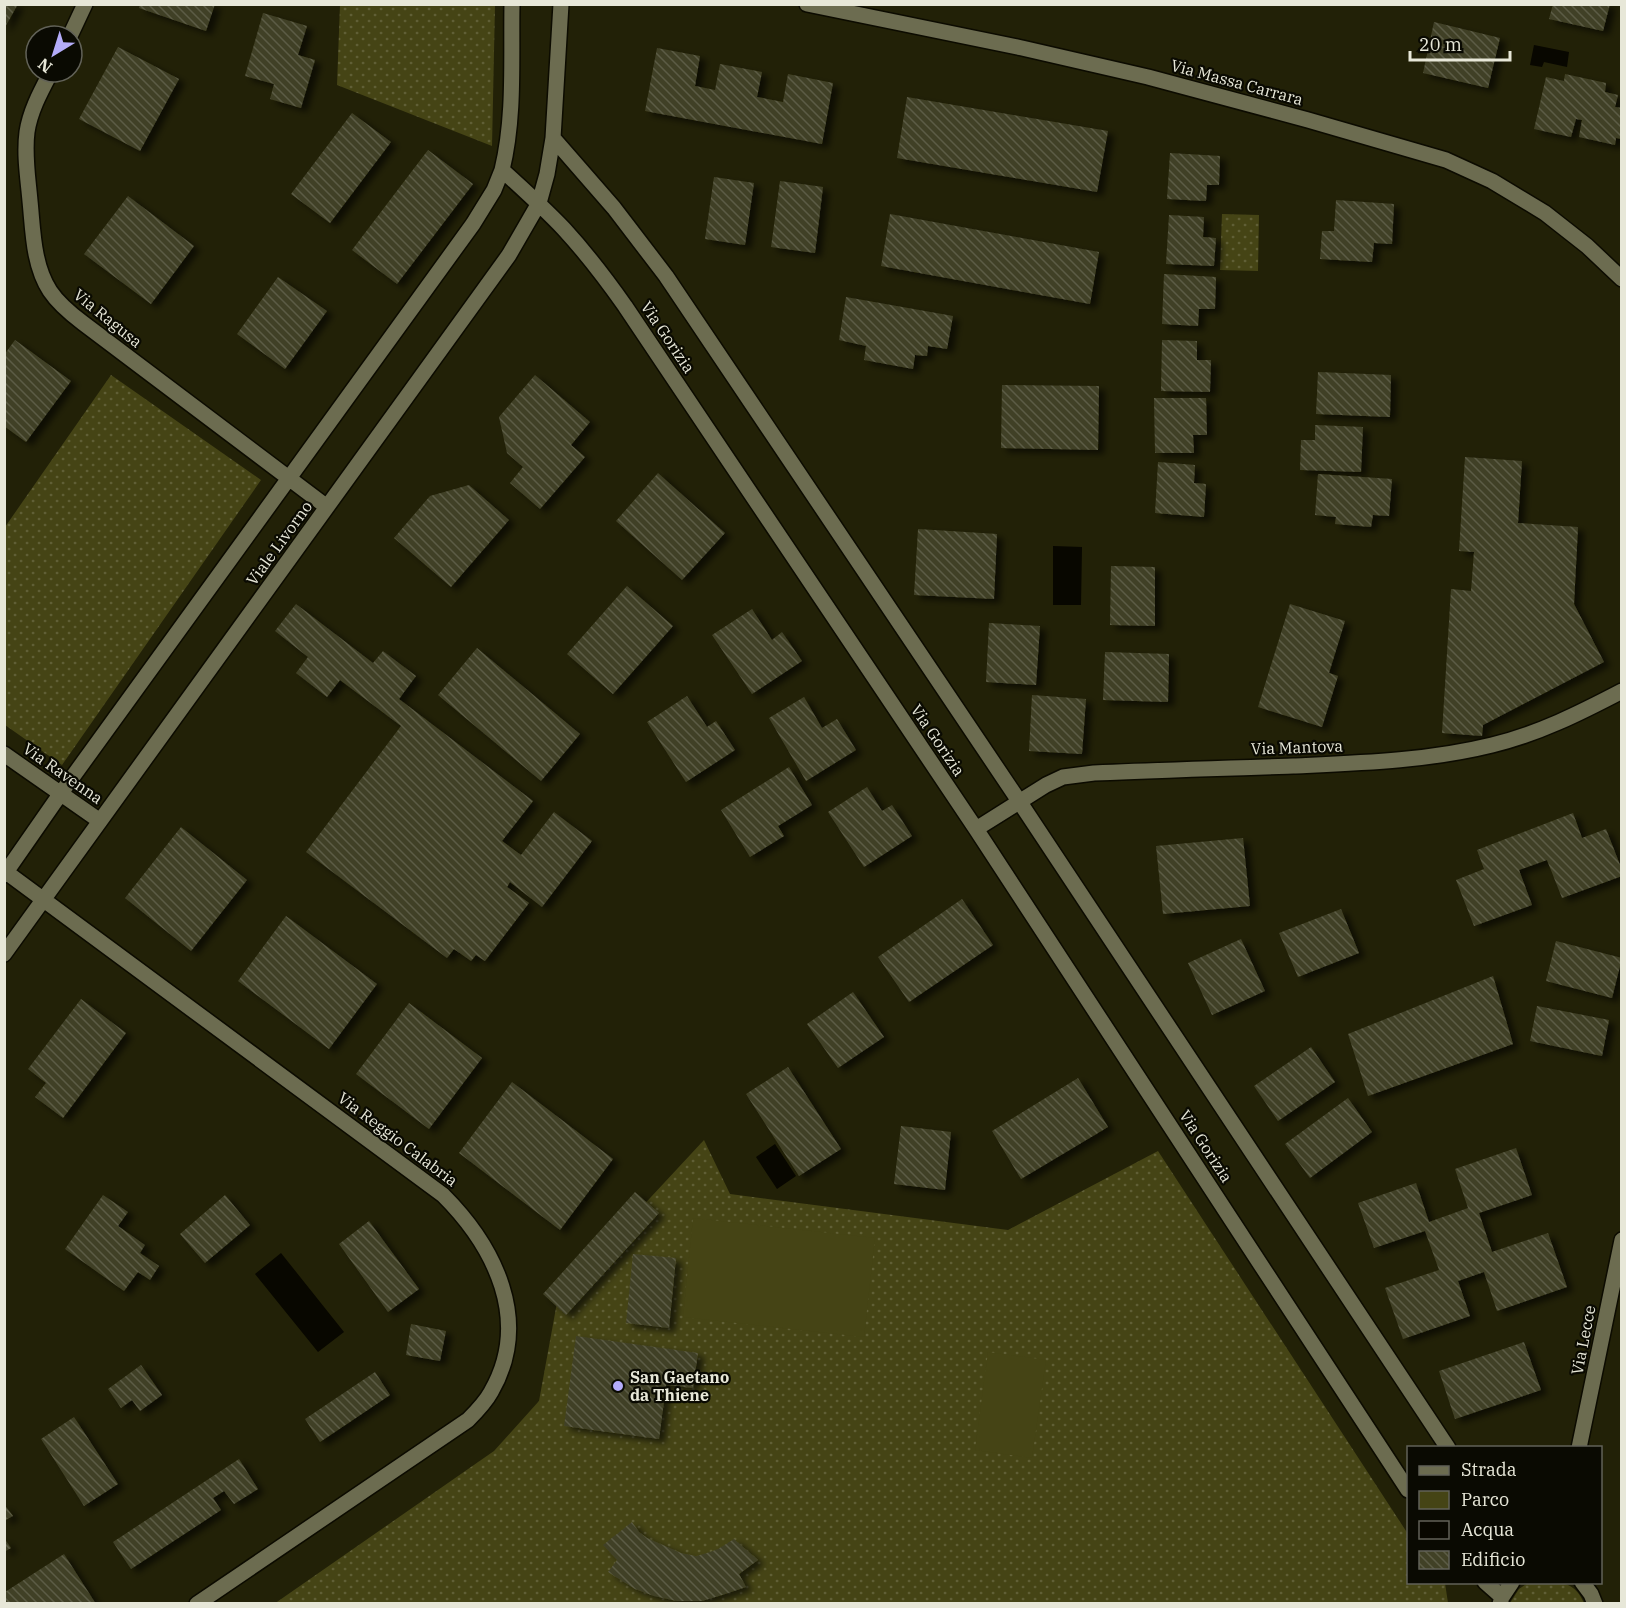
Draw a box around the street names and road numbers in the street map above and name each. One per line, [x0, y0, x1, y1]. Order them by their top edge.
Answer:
street label: Via Massa Carrara [1169, 55, 1306, 109]
street label: Via Ragusa [70, 284, 146, 352]
street label: Via Gorizia [637, 297, 699, 377]
street label: Viale Livorno [242, 497, 316, 589]
street label: Via Gorizia [907, 700, 969, 780]
street label: Via Mantova [1251, 735, 1344, 759]
street label: Via Ravenna [19, 738, 107, 808]
street label: Via Reggio Calabria [334, 1087, 462, 1191]
street label: Via Gorizia [1175, 1106, 1237, 1186]
street label: Via Lecce [1566, 1303, 1600, 1377]

